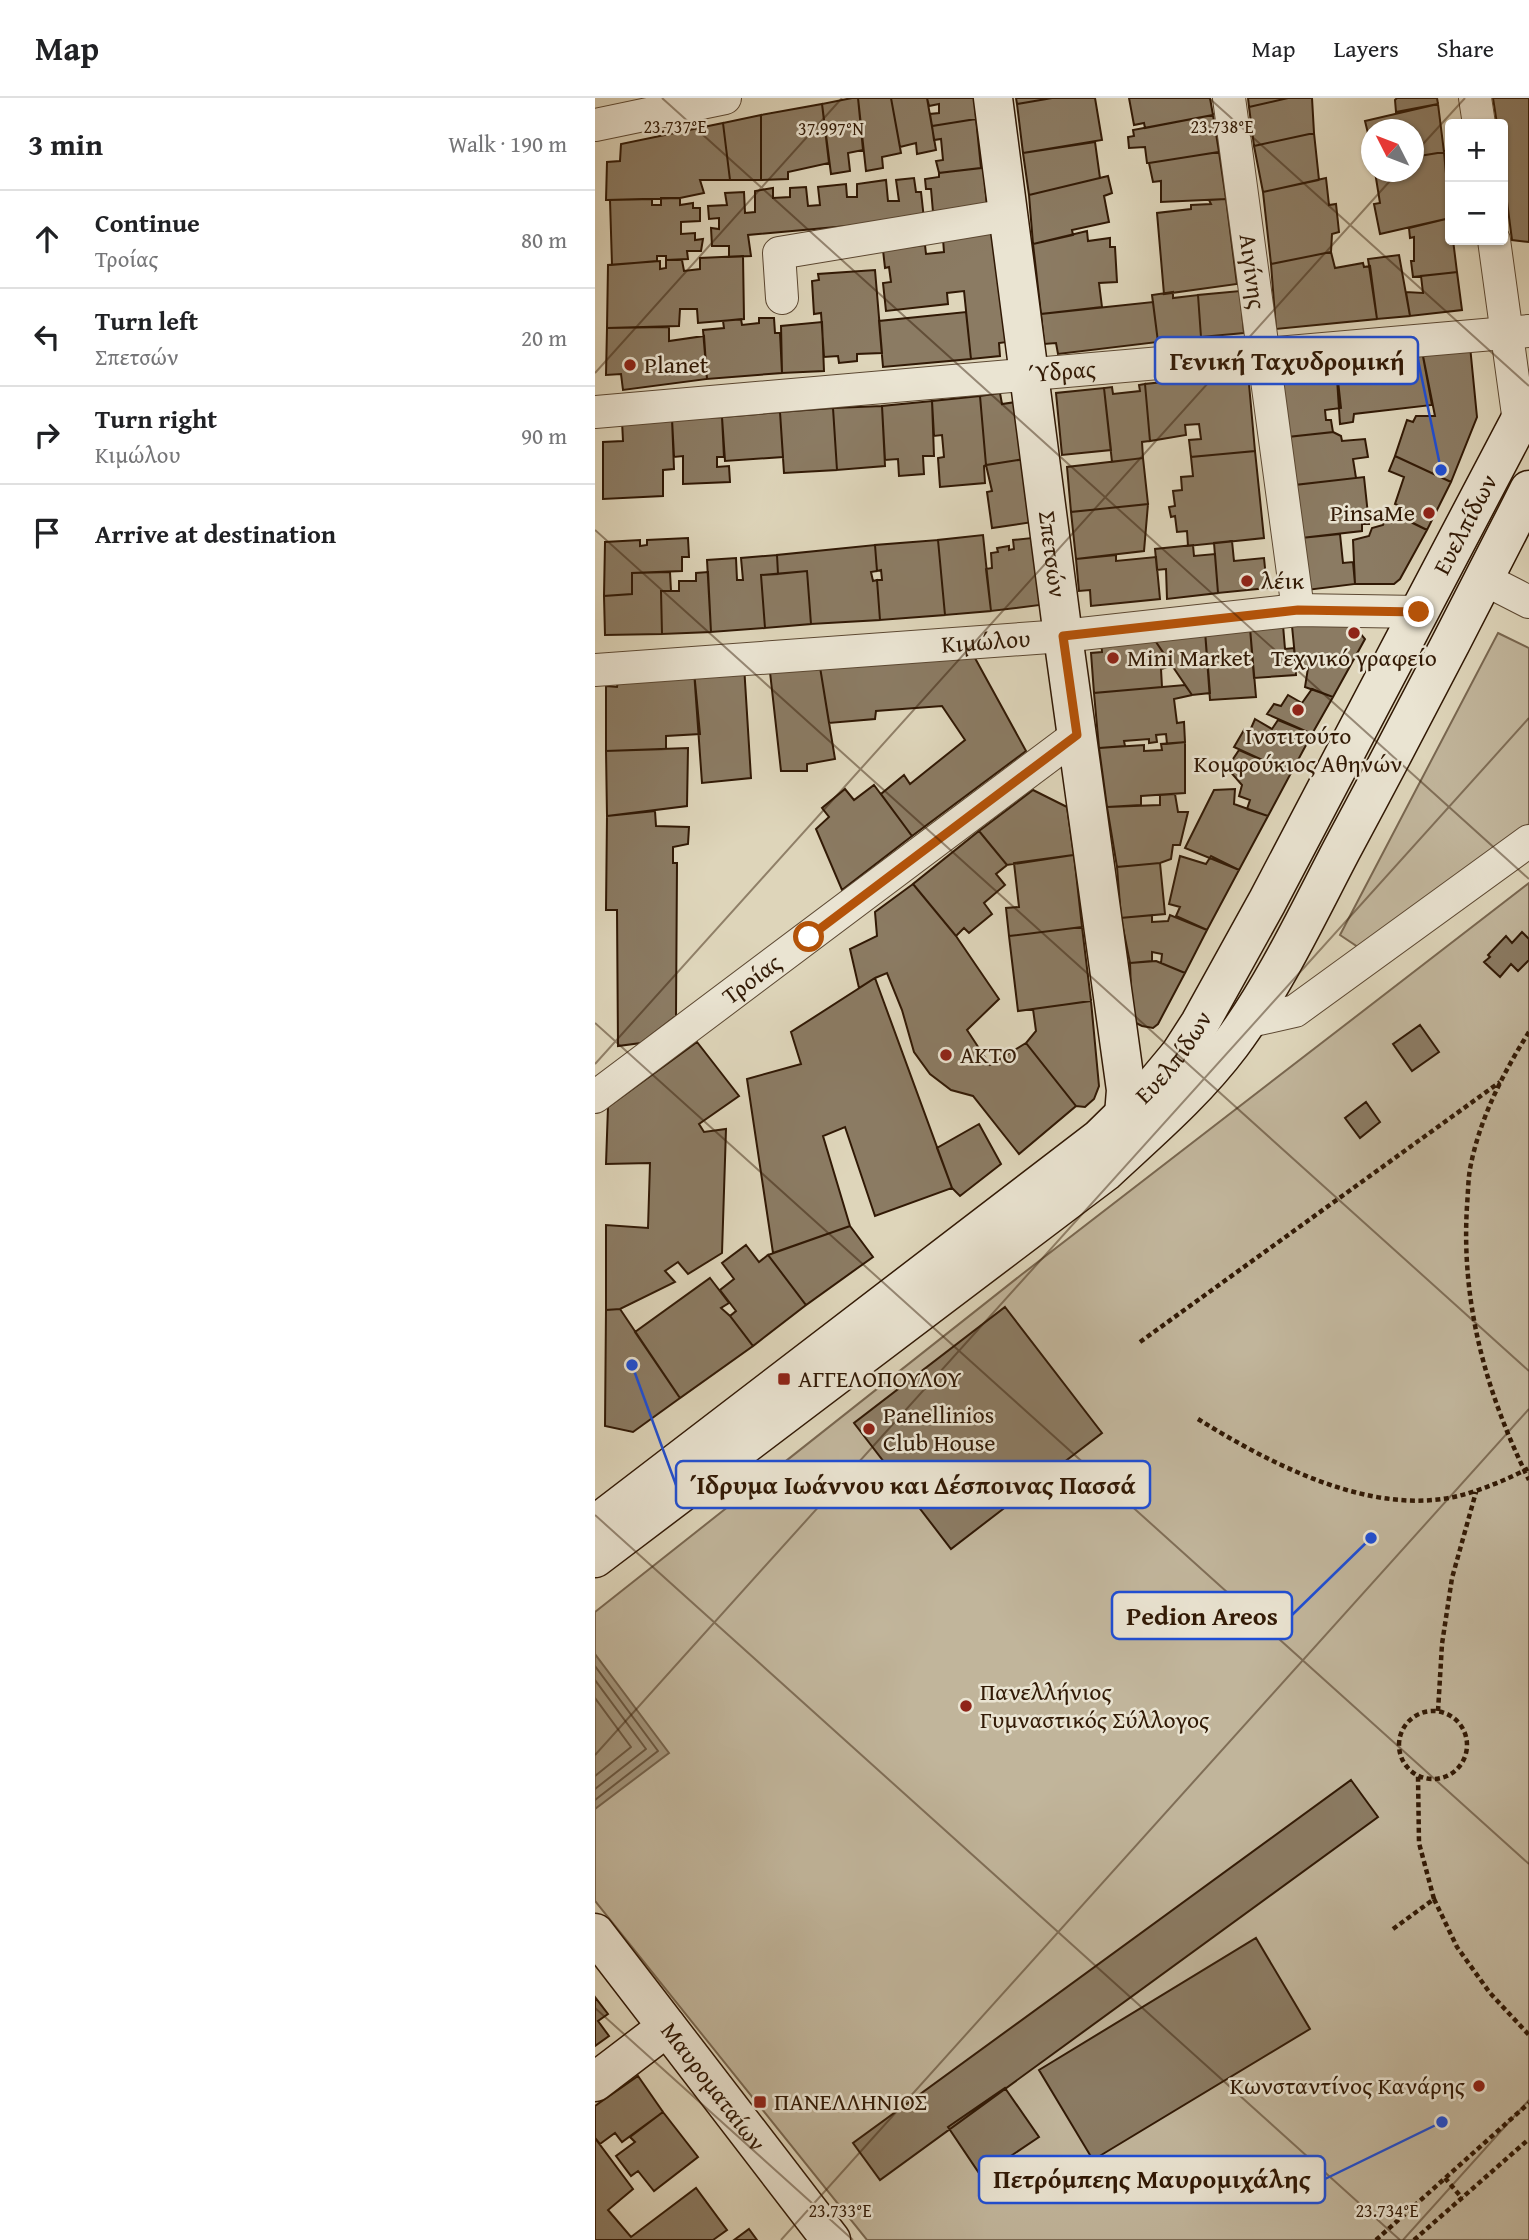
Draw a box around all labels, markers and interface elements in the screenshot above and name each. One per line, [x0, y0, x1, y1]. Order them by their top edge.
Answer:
text: Map [35, 24, 99, 72]
text: Map [1252, 31, 1295, 66]
text: Layers [1333, 31, 1399, 66]
text: Share [1437, 31, 1494, 66]
text: 23.737°E [643, 113, 707, 140]
text: 23.738°E [1190, 113, 1254, 140]
text: 37.997°N [798, 115, 864, 142]
north arrow [1361, 119, 1424, 182]
map controls [1445, 119, 1508, 245]
button: + [1445, 119, 1508, 182]
text: 3 min [28, 122, 103, 166]
text: Walk · 190 m [448, 127, 567, 160]
button: − [1445, 182, 1508, 245]
text: Continue [95, 203, 200, 242]
icon: ahead [28, 220, 66, 258]
text: 80 m [521, 223, 567, 256]
street label: Αιγίνης [1230, 231, 1275, 311]
text: Τροίας [95, 242, 158, 275]
text: Turn left [95, 301, 198, 340]
icon: left [28, 318, 66, 356]
text: 20 m [521, 321, 567, 354]
callout: Γενική Ταχυδρομική [1155, 337, 1418, 384]
text: Σπετσών [95, 340, 179, 373]
text: Γενική Ταχυδρομική [1169, 341, 1405, 380]
place label: Planet [644, 347, 709, 382]
street label: Ύδρας [1027, 351, 1097, 391]
marker: Planet [622, 357, 638, 373]
text: Turn right [95, 399, 217, 438]
icon: right [28, 416, 66, 454]
text: 90 m [521, 419, 567, 452]
text: Κιμώλου [95, 438, 180, 471]
street label: Ευελπίδων [1424, 468, 1506, 581]
place label: PinsaMe [1330, 495, 1415, 530]
marker: PinsaMe [1421, 505, 1437, 521]
street label: Σπετσών [1030, 509, 1076, 600]
icon: arrive [28, 514, 66, 552]
text: Arrive at destination [95, 514, 336, 553]
place label: λέικ [1261, 563, 1305, 598]
marker: λέικ [1239, 573, 1255, 589]
route end [1403, 596, 1434, 627]
street label: Κιμώλου [940, 620, 1032, 662]
marker: Τεχνικό γραφείο [1346, 625, 1362, 641]
place label: Mini Market [1127, 640, 1252, 675]
place label: Τεχνικό γραφείο [1271, 640, 1437, 675]
marker: Mini Market [1105, 650, 1121, 666]
marker: Ινστιτούτο Κομφούκιος Αθηνών [1290, 702, 1306, 718]
place label: Ινστιτούτο Κομφούκιος Αθηνών [1194, 718, 1402, 781]
route start [793, 921, 824, 952]
street label: Τροίας [715, 945, 788, 1013]
street label: Ευελπίδων [1127, 1004, 1220, 1112]
place label: ΑΚΤΟ [960, 1037, 1017, 1072]
marker: ΑΚΤΟ [938, 1047, 954, 1063]
place label: ΑΓΓΕΛΟΠΟΥΛΟΥ [798, 1361, 962, 1396]
marker: ΑΓΓΕΛΟΠΟΥΛΟΥ [776, 1371, 792, 1387]
place label: Panellinios Club House [883, 1397, 995, 1460]
marker: Panellinios Club House [861, 1421, 877, 1437]
callout: Ίδρυμα Ιωάννου και Δέσποινας Πασσά [676, 1461, 1150, 1508]
text: Ίδρυμα Ιωάννου και Δέσποινας Πασσά [690, 1465, 1137, 1504]
callout: Pedion Areos [1112, 1592, 1292, 1639]
text: Pedion Areos [1126, 1596, 1278, 1635]
place label: Πανελλήνιος Γυμναστικός Σύλλογος [980, 1674, 1209, 1737]
marker: Πανελλήνιος Γυμναστικός Σύλλογος [958, 1698, 974, 1714]
street label: Μαυροματαίων [653, 2014, 775, 2159]
place label: Κωνσταντίνος Κανάρης [1230, 2068, 1465, 2103]
marker: Κωνσταντίνος Κανάρης [1471, 2078, 1487, 2094]
place label: ΠΑΝΕΛΛΗΝΙΟΣ [774, 2084, 927, 2119]
marker: ΠΑΝΕΛΛΗΝΙΟΣ [752, 2094, 768, 2110]
callout: Πετρόμπεης Μαυρομιχάλης [979, 2156, 1325, 2203]
text: Πετρόμπεης Μαυρομιχάλης [993, 2159, 1311, 2198]
text: 23.733°E [808, 2197, 872, 2224]
text: 23.734°E [1355, 2197, 1419, 2224]

